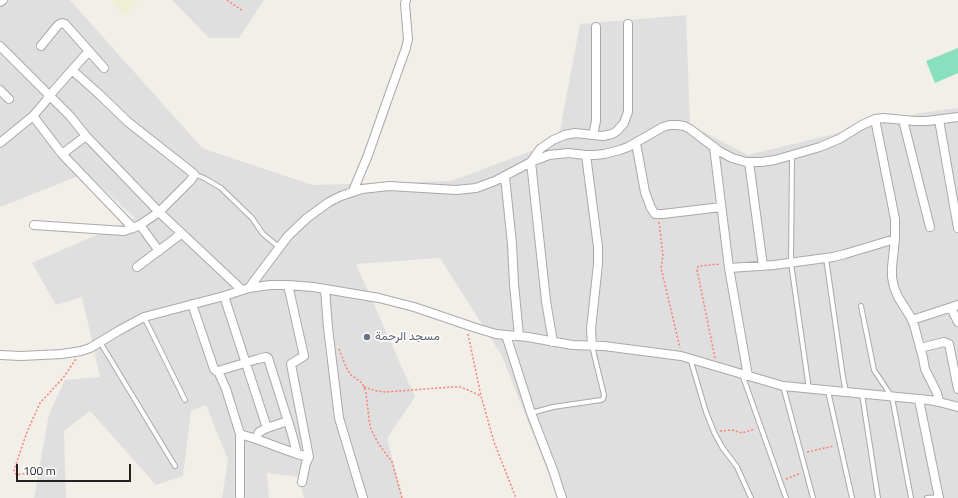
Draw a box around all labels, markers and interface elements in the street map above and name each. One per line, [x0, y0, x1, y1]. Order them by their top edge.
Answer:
place label: مسجد الرحمة [375, 330, 440, 344]
marker: مسجد الرحمة [362, 332, 372, 342]
scale bar [18, 456, 133, 482]
text: 100 m [23, 461, 56, 480]

